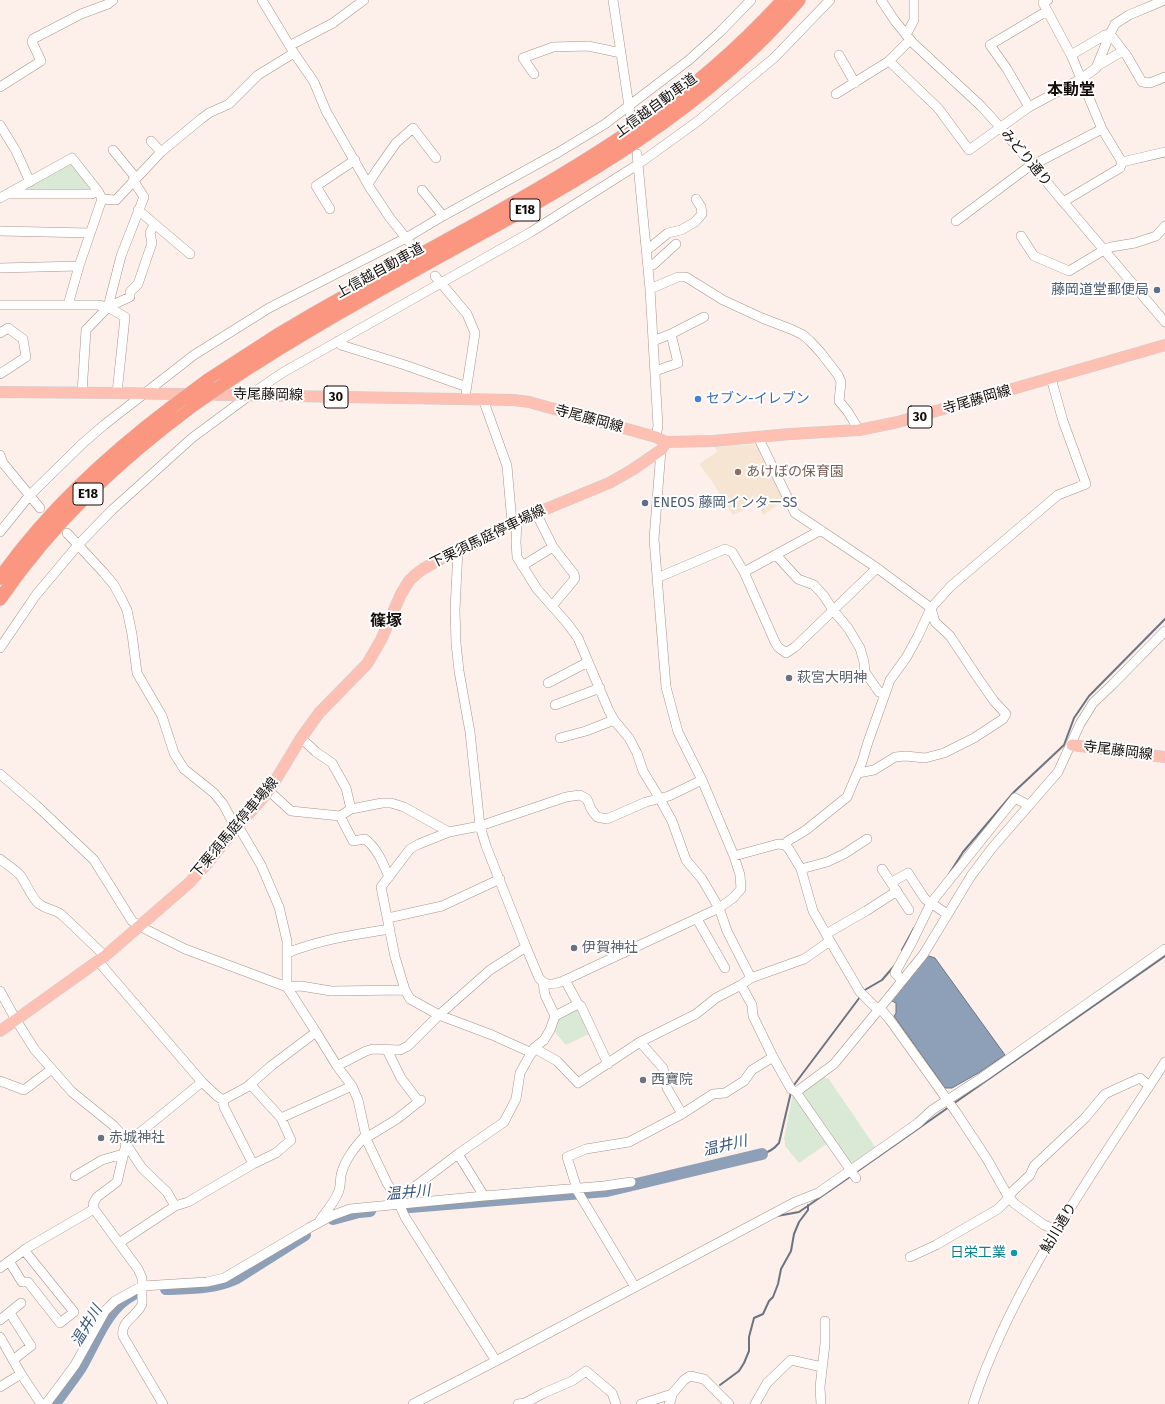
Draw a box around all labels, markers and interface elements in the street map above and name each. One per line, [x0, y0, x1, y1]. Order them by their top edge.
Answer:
street label: 上信越自動車道 [611, 70, 701, 142]
district label: 本動堂 [1047, 81, 1095, 101]
street label: みどり通り [997, 126, 1055, 190]
road number: E18 [510, 199, 540, 221]
street label: 上信越自動車道 [333, 240, 427, 302]
place label: 藤岡道堂郵便局 [1051, 282, 1149, 298]
marker: 藤岡道堂郵便局 [1152, 285, 1162, 295]
street label: 寺尾藤岡線 [941, 382, 1013, 418]
street label: 寺尾藤岡線 [233, 386, 303, 404]
road number: 30 [324, 386, 348, 408]
place label: セブン-イレブン [706, 391, 810, 407]
marker: セブン-イレブン [693, 394, 703, 404]
street label: 寺尾藤岡線 [553, 402, 625, 436]
road number: 30 [908, 406, 932, 428]
place label: あけぼの保育園 [746, 464, 844, 480]
marker: あけぼの保育園 [733, 467, 743, 477]
road number: E18 [73, 483, 103, 505]
place label: ENEOS 藤岡インターSS [653, 495, 797, 511]
marker: ENEOS 藤岡インターSS [640, 498, 650, 508]
street label: 下栗須馬庭停車場線 [428, 502, 548, 572]
district label: 篠塚 [370, 612, 402, 632]
place label: 萩宮大明神 [797, 670, 867, 686]
marker: 萩宮大明神 [784, 673, 794, 683]
street label: 寺尾藤岡線 [1082, 738, 1154, 764]
street label: 下栗須馬庭停車場線 [188, 774, 282, 882]
place label: 伊賀神社 [582, 940, 638, 956]
marker: 伊賀神社 [569, 943, 579, 953]
place label: 西寶院 [651, 1072, 693, 1088]
marker: 西寶院 [638, 1075, 648, 1085]
place label: 赤城神社 [109, 1130, 165, 1146]
water label: 温井川 [701, 1132, 749, 1160]
marker: 赤城神社 [96, 1133, 106, 1143]
water label: 温井川 [385, 1182, 431, 1204]
street label: 鮎川通り [1037, 1200, 1081, 1256]
place label: 日栄工業 [950, 1245, 1006, 1261]
marker: 日栄工業 [1009, 1248, 1019, 1258]
water label: 温井川 [68, 1302, 106, 1350]

